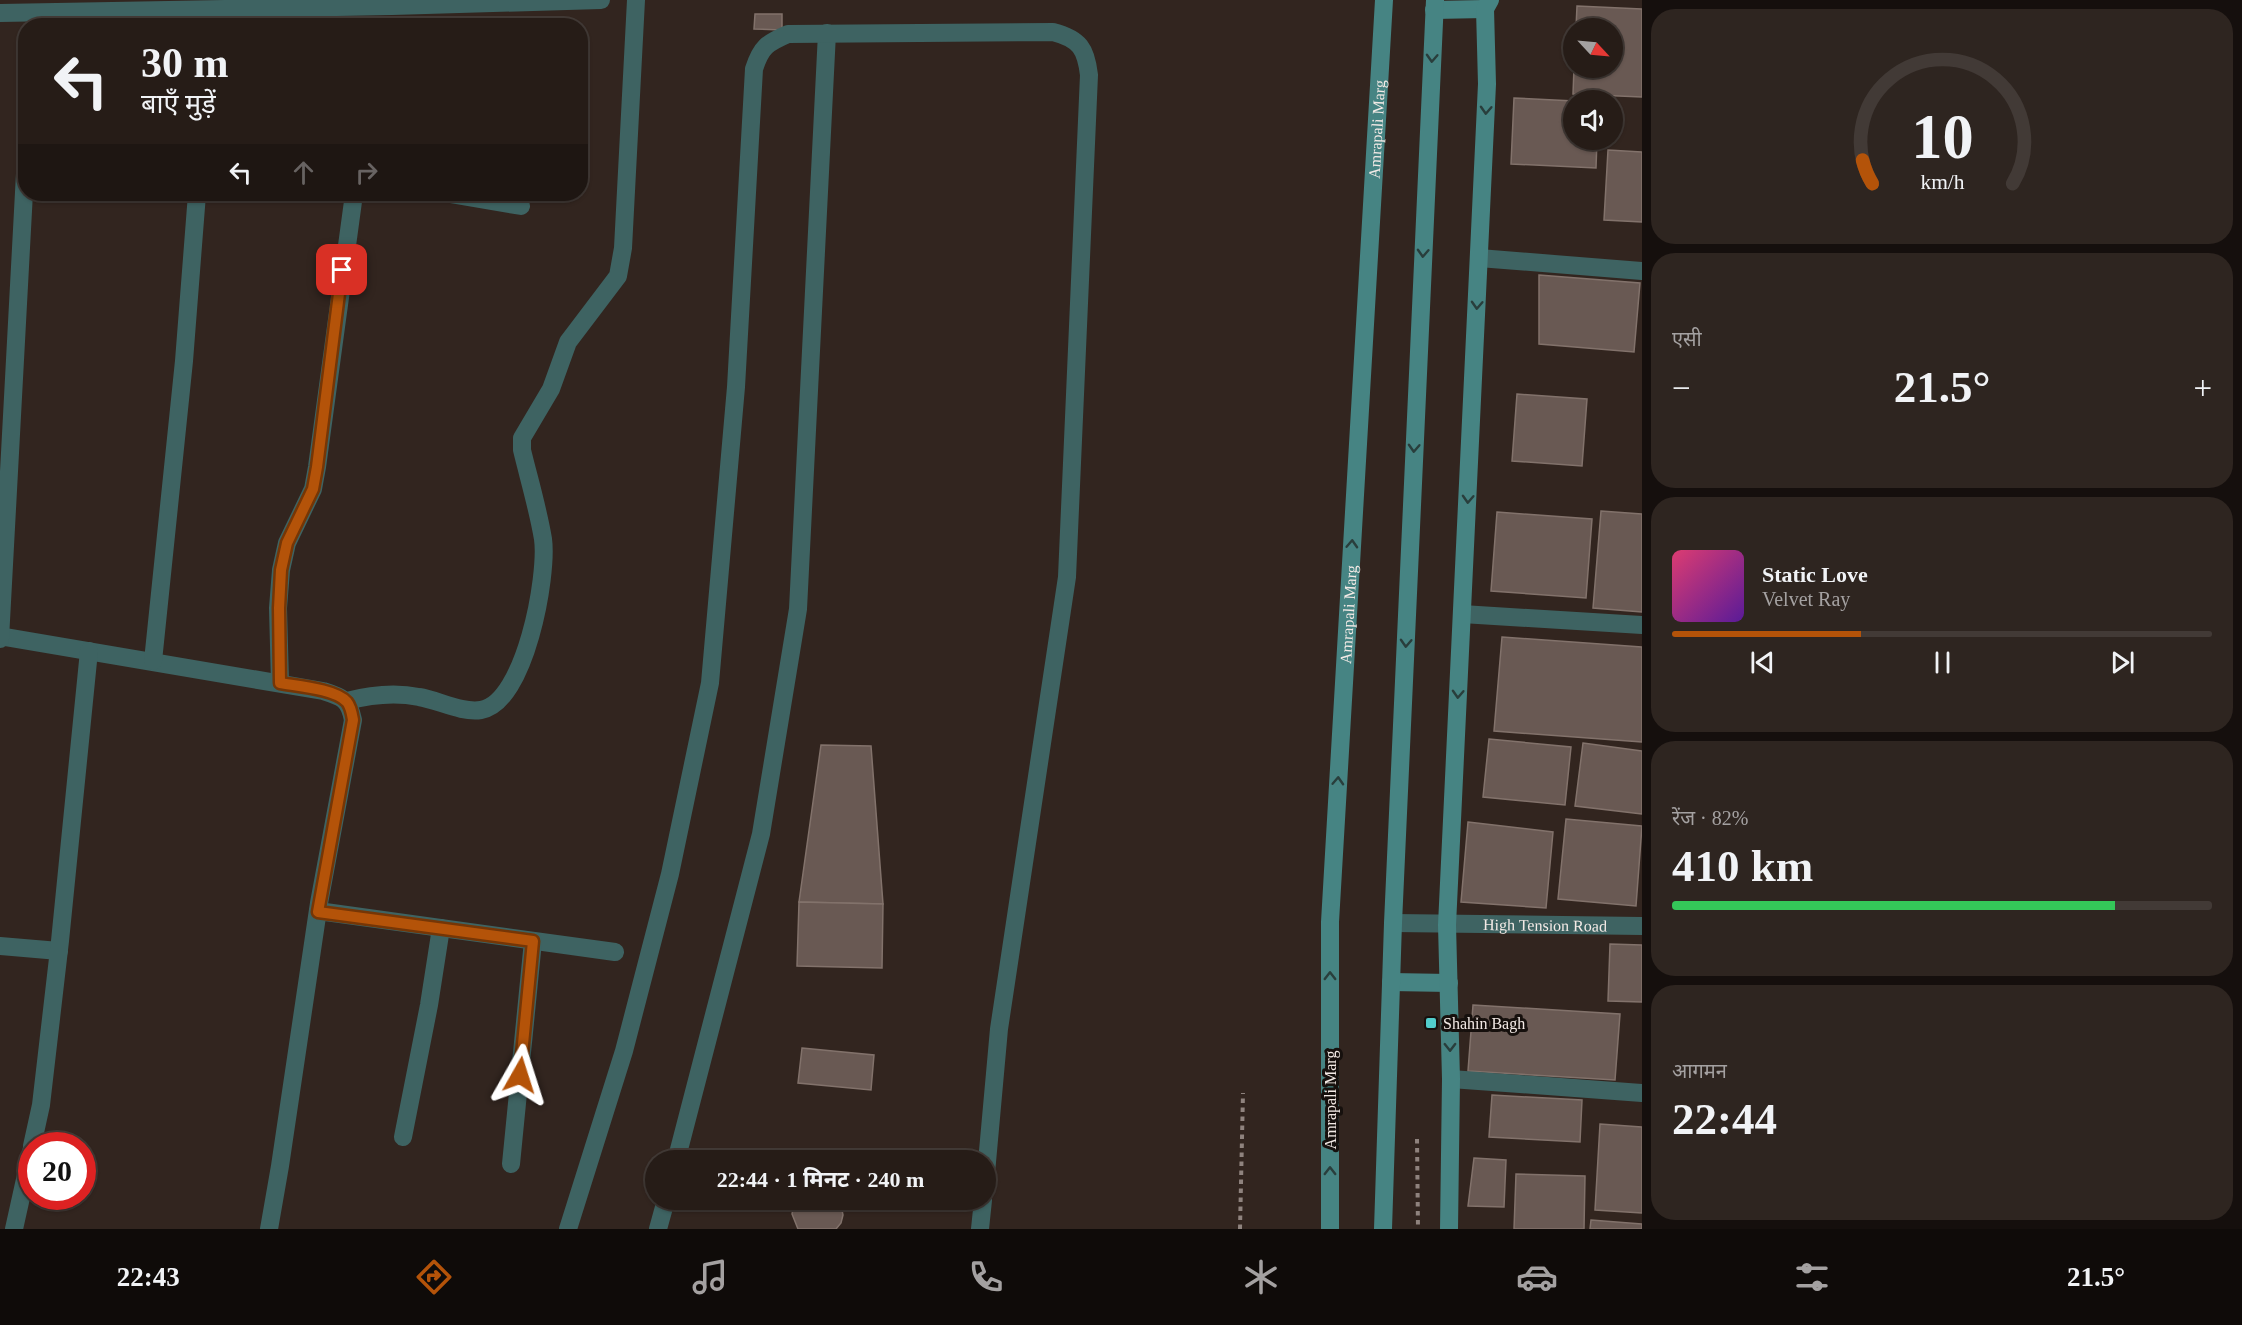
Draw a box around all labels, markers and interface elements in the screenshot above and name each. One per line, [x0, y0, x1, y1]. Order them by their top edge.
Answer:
north arrow [1563, 18, 1623, 78]
map controls [1563, 18, 1623, 150]
text: 30 m [141, 40, 229, 86]
icon: left [42, 42, 120, 120]
one-way arrow [1425, 54, 1438, 63]
street label: Amrapali Marg [1365, 80, 1389, 179]
text: बाएँ मुड़ें [141, 89, 216, 119]
button: sound [1563, 90, 1623, 150]
text: 10 [1911, 102, 1973, 171]
one-way arrow [1480, 105, 1493, 114]
icon: left [224, 156, 257, 189]
icon: ahead [287, 156, 320, 189]
icon: right [350, 156, 383, 189]
text: km/h [1920, 170, 1964, 194]
pin [316, 244, 367, 295]
one-way arrow [1417, 249, 1430, 258]
icon: arrive [325, 253, 358, 286]
one-way arrow [1471, 300, 1484, 309]
text: एसी [1672, 328, 1702, 350]
text: 21.5° [1894, 362, 1990, 412]
text: − [1672, 370, 1691, 406]
text: + [2193, 370, 2212, 406]
one-way arrow [1408, 444, 1421, 453]
one-way arrow [1461, 495, 1474, 504]
one-way arrow [1345, 540, 1358, 549]
text: Static Love [1762, 562, 1868, 587]
street label: Amrapali Marg [1337, 565, 1360, 664]
text: Velvet Ray [1762, 588, 1850, 610]
one-way arrow [1399, 638, 1412, 647]
icon: previous [1746, 646, 1779, 679]
icon: pause [1926, 646, 1959, 679]
icon: next [2106, 646, 2139, 679]
one-way arrow [1452, 690, 1465, 699]
one-way arrow [1331, 776, 1344, 785]
text: रेंज · 82% [1672, 807, 1748, 829]
text: 410 km [1672, 841, 1813, 891]
street label: High Tension Road [1483, 916, 1607, 934]
one-way arrow [1324, 971, 1336, 980]
place label: Shahin Bagh [1443, 1015, 1525, 1033]
marker: Shahin Bagh [1424, 1016, 1438, 1030]
one-way arrow [1444, 1042, 1456, 1051]
position arrow [488, 1043, 552, 1107]
street label: Amrapali Marg [1322, 1051, 1340, 1149]
text: आगमन [1672, 1060, 1727, 1082]
text: 22:44 [1672, 1094, 1777, 1144]
speed limit sign: 20 [18, 1132, 96, 1210]
one-way arrow [1324, 1166, 1336, 1175]
text: 22:44 · 1 मिनट · 240 m [717, 1167, 924, 1192]
icon: directions [413, 1256, 455, 1298]
icon: music [689, 1256, 731, 1298]
icon: phone [965, 1256, 1007, 1298]
icon: climate [1240, 1256, 1282, 1298]
icon: car [1516, 1256, 1558, 1298]
icon: filters [1791, 1256, 1833, 1298]
text: 22:43 [117, 1262, 180, 1292]
text: 21.5° [2067, 1262, 2125, 1292]

